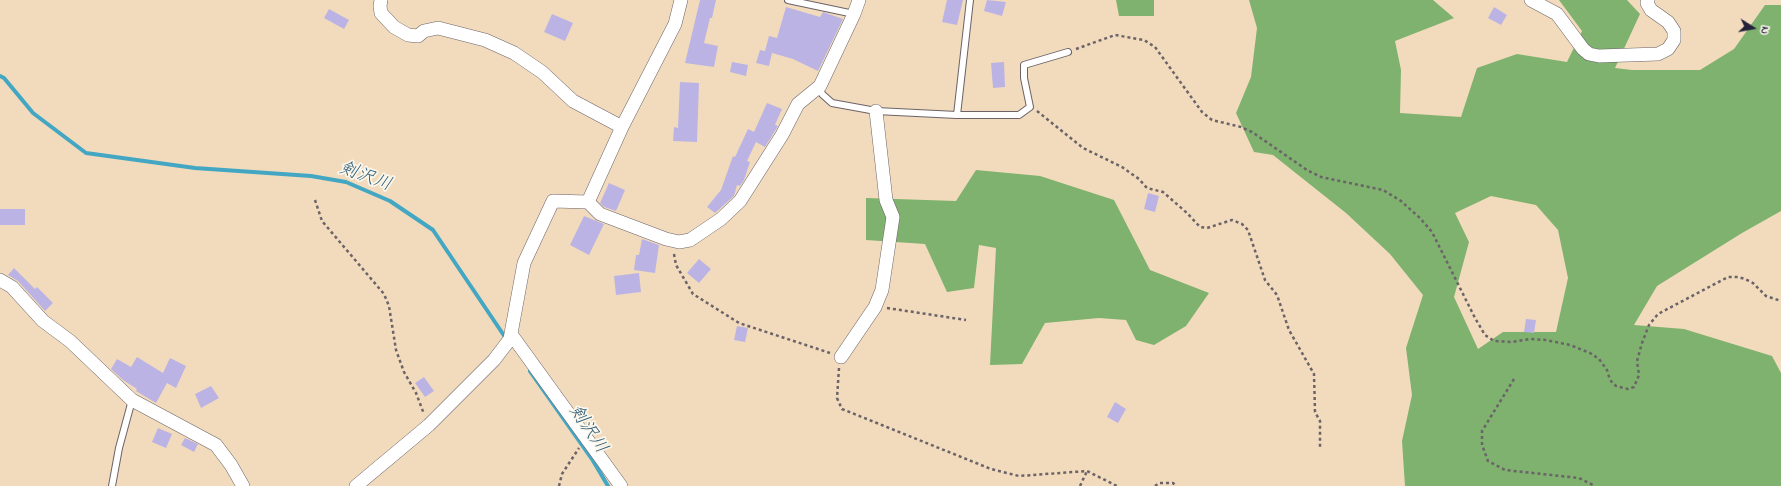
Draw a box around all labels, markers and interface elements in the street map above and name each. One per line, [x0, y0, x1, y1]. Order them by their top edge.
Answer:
north arrow [1733, 8, 1773, 48]
text: N [1756, 25, 1773, 35]
water label: 剣沢川 [336, 159, 394, 197]
water label: 剣沢川 [563, 402, 611, 458]

